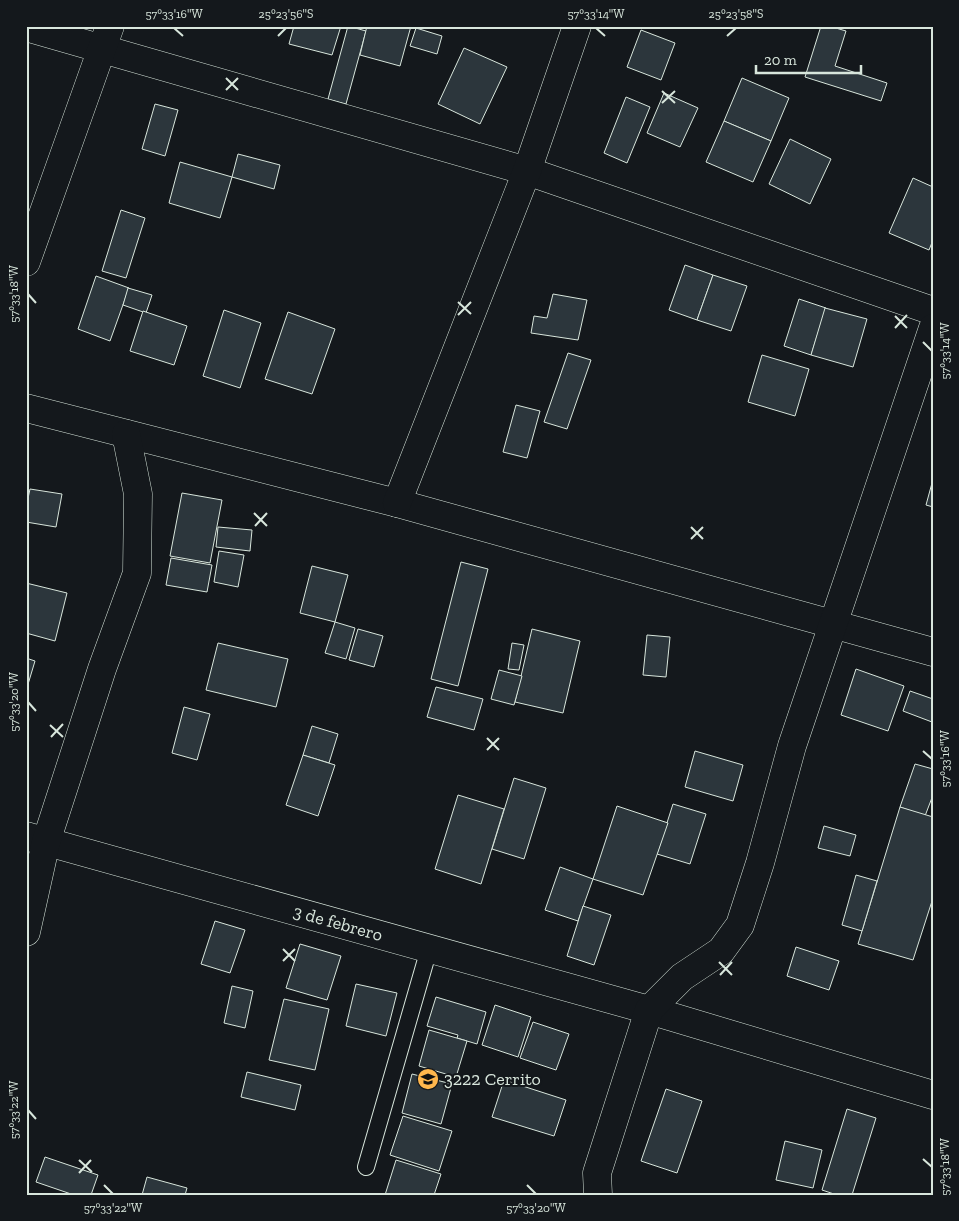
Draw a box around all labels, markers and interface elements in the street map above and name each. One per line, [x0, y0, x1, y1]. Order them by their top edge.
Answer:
text: 57°33'16"W [145, 7, 203, 21]
text: 25°23'56"S [259, 7, 313, 21]
text: 57°33'14"W [567, 7, 625, 21]
text: 25°23'58"S [709, 7, 763, 21]
scale bar [756, 42, 862, 74]
text: 20 m [764, 51, 797, 69]
text: 57°33'18"W [7, 265, 21, 323]
text: 57°33'14"W [938, 322, 952, 380]
text: 57°33'20"W [7, 672, 21, 732]
text: 57°33'16"W [938, 730, 952, 788]
street label: 3 de febrero [291, 900, 385, 946]
school or university icon: 3222 Cerrito [416, 1067, 440, 1091]
place label: 3222 Cerrito [444, 1068, 541, 1090]
text: 57°33'22"W [7, 1080, 21, 1139]
text: 57°33'18"W [938, 1138, 952, 1196]
text: 57°33'22"W [84, 1201, 143, 1215]
text: 57°33'20"W [506, 1201, 566, 1215]

